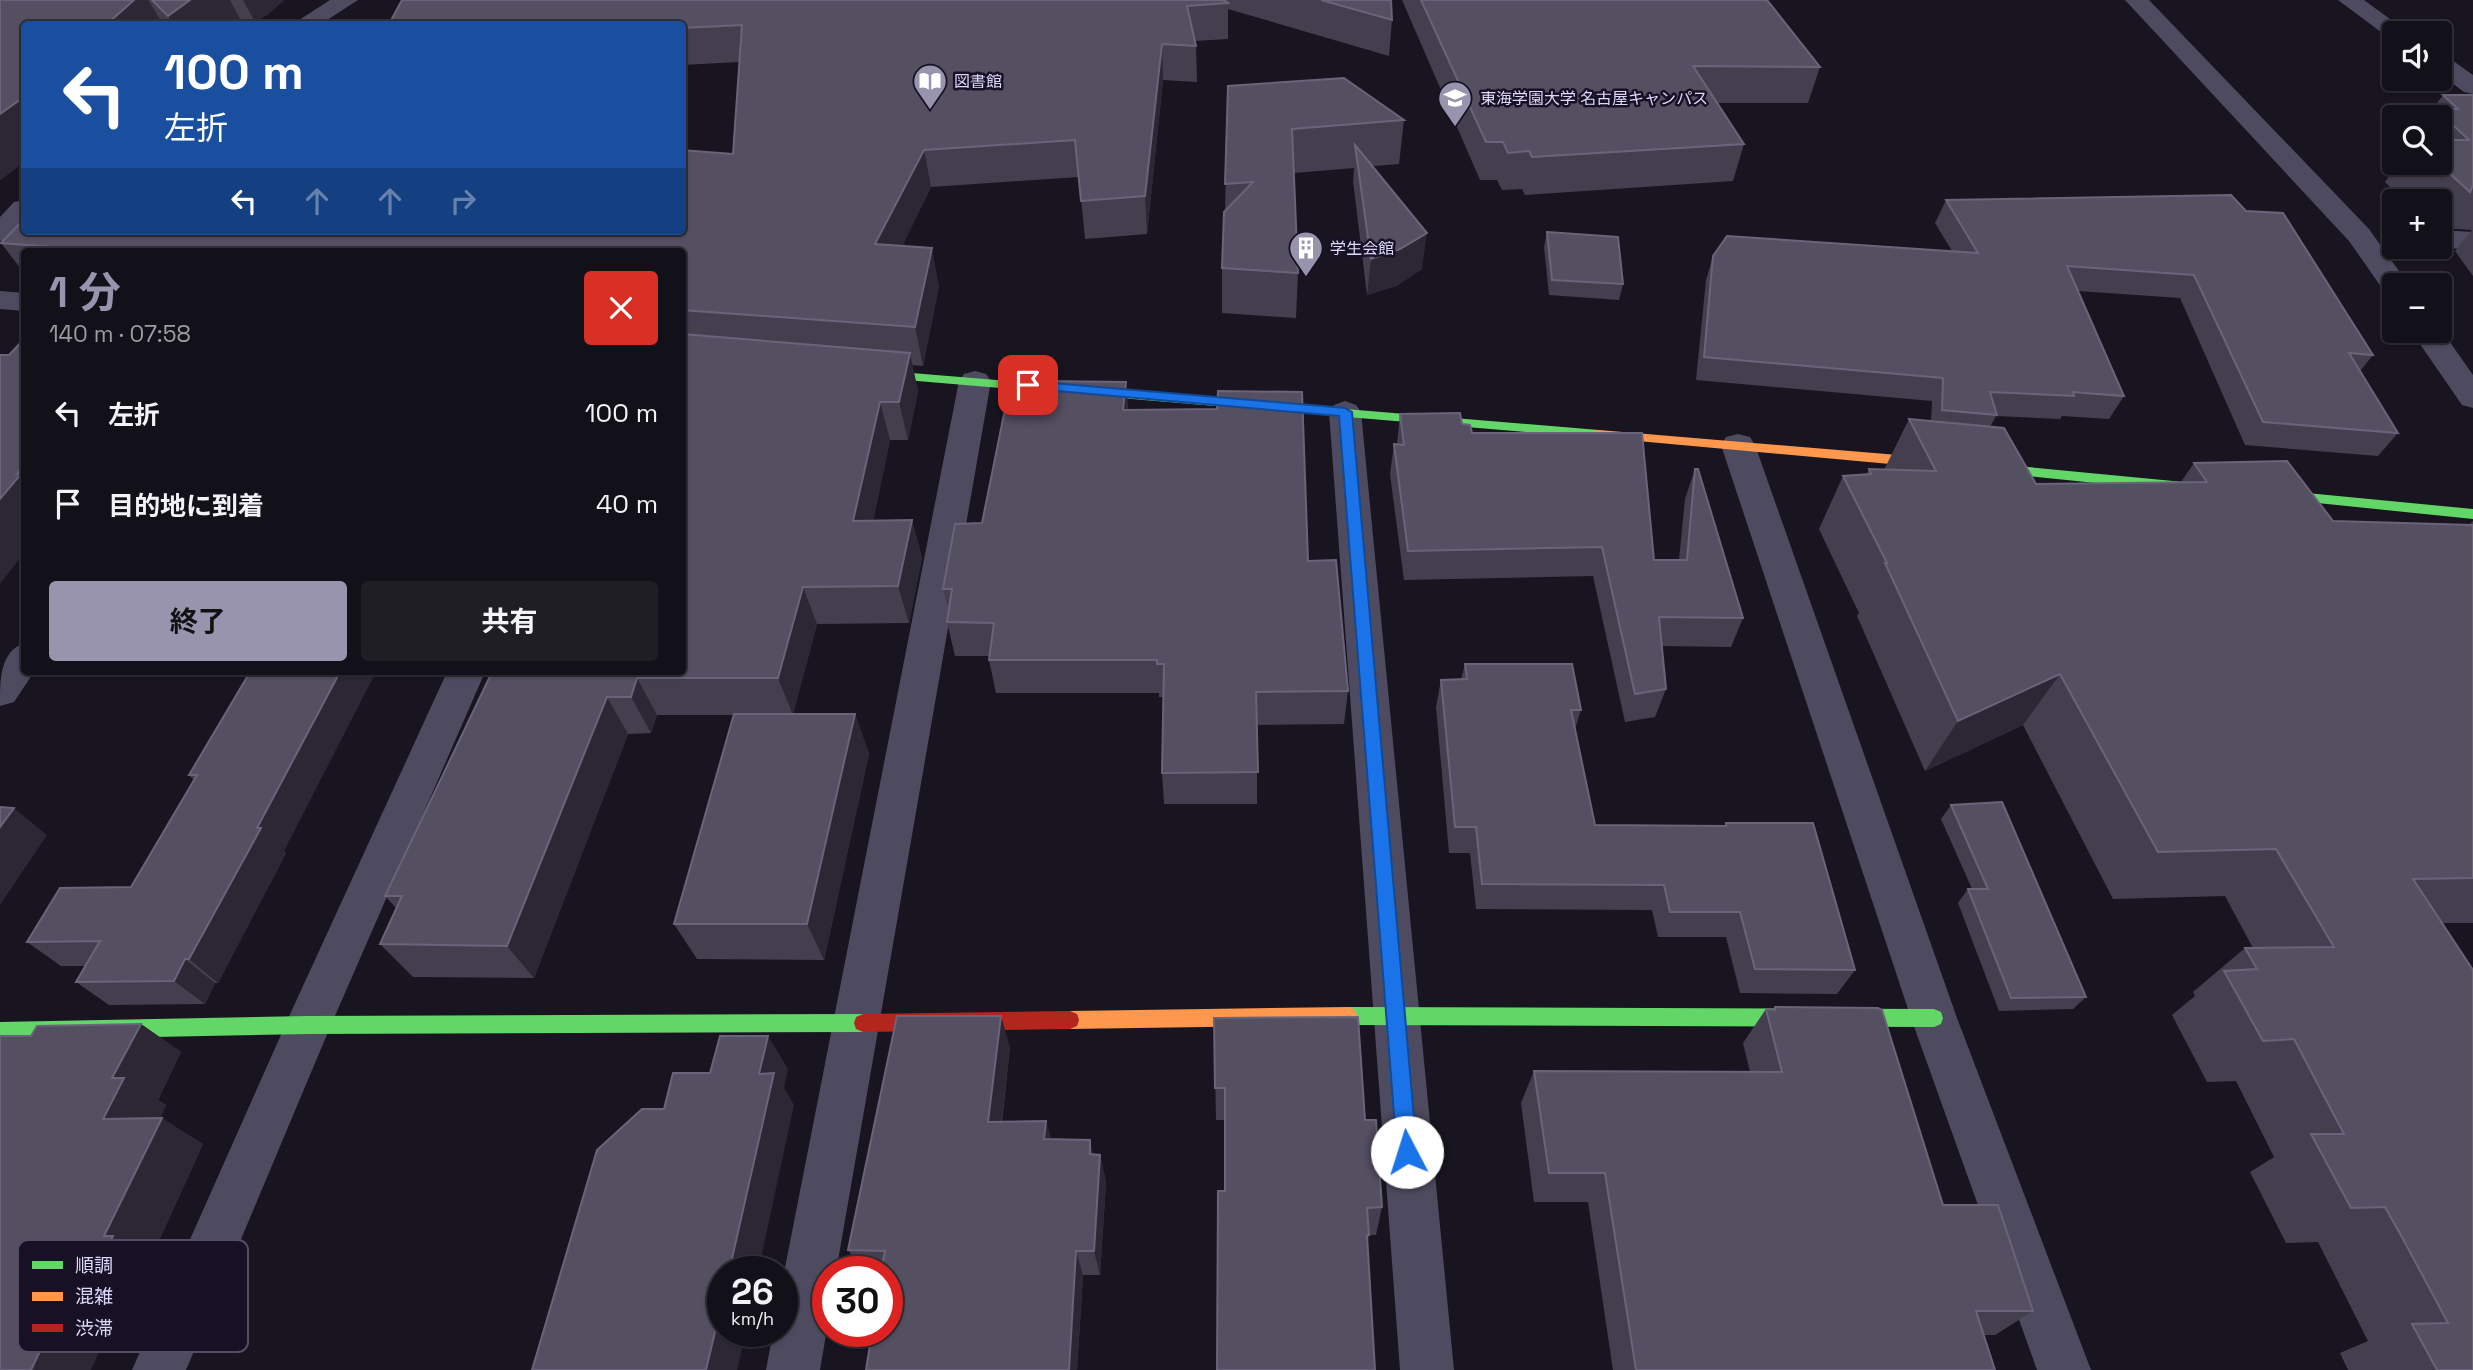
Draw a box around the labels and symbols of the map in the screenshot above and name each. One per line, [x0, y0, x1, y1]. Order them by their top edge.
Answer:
library icon: 図書館 [911, 62, 949, 111]
place label: 図書館 [954, 71, 1002, 92]
school or university icon: 東海学園大学 名古屋キャンパス [1436, 79, 1474, 128]
place label: 東海学園大学 名古屋キャンパス [1480, 88, 1708, 109]
building icon: 学生会館 [1287, 229, 1325, 278]
place label: 学生会館 [1330, 238, 1394, 259]
pin [998, 355, 1058, 415]
position arrow [1370, 1115, 1444, 1189]
legend [18, 1240, 248, 1352]
text: 順調 [75, 1253, 113, 1278]
speed limit sign: 30 [812, 1256, 903, 1347]
text: 混雑 [75, 1284, 113, 1309]
text: 渋滞 [75, 1316, 113, 1341]

